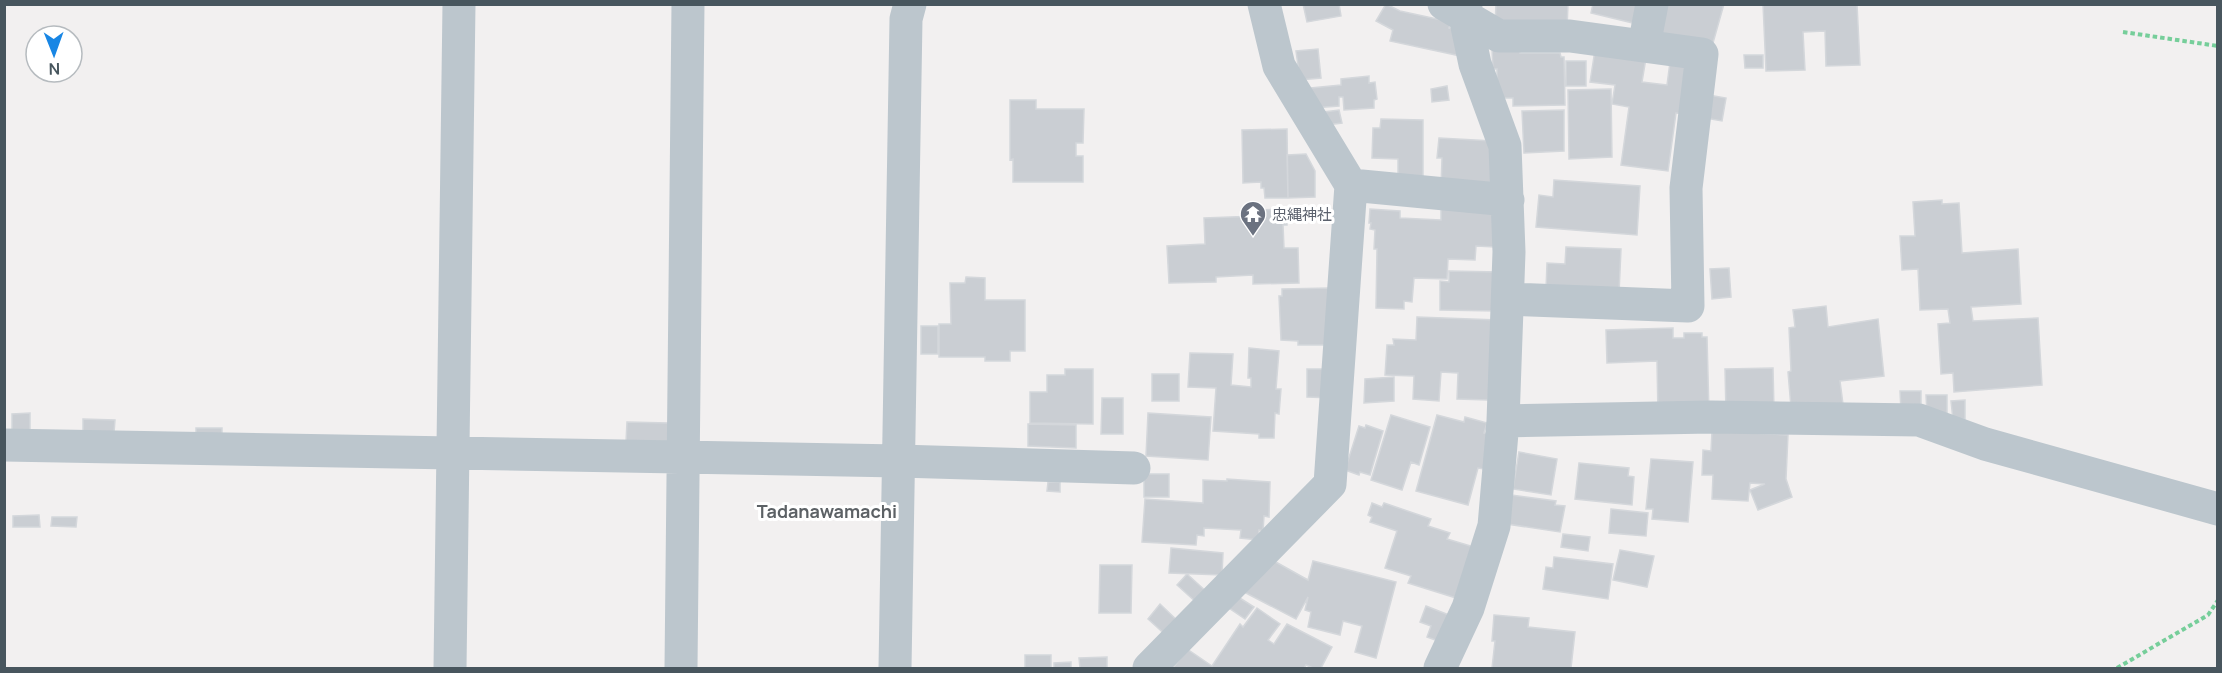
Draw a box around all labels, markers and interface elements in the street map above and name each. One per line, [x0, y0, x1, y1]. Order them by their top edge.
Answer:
north arrow [24, 24, 84, 84]
text: N [48, 58, 60, 80]
temple icon: 忠縄神社 [1238, 199, 1268, 237]
place label: 忠縄神社 [1272, 204, 1332, 225]
district label: Tadanawamachi [757, 499, 897, 523]

